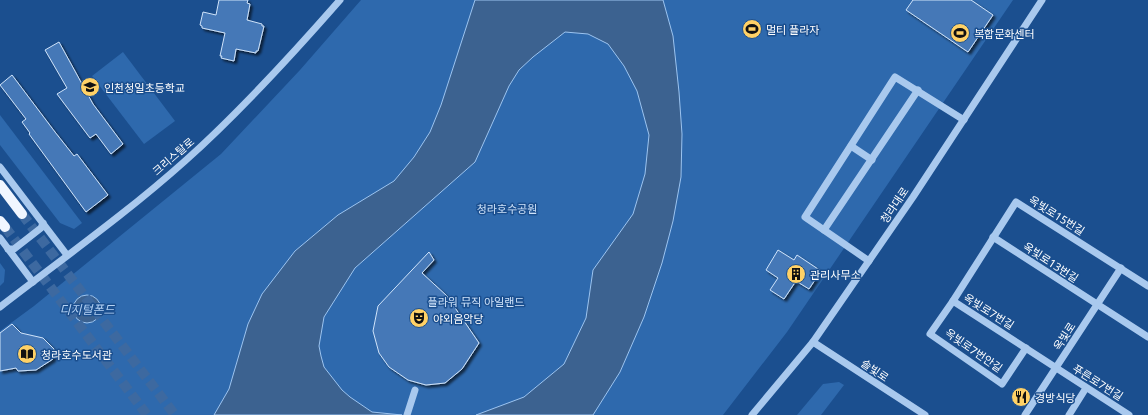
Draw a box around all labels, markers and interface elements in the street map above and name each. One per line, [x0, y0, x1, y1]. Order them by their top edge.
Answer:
sports icon: 멀티 플라자 [741, 18, 763, 40]
place label: 멀티 플라자 [766, 22, 819, 37]
sports icon: 복합문화센터 [949, 22, 971, 44]
place label: 복합문화센터 [974, 26, 1035, 41]
school or university icon: 인천청일초등학교 [79, 76, 101, 98]
place label: 인천청일초등학교 [104, 80, 185, 95]
street label: 크리스탈로 [149, 134, 197, 178]
street label: 청라대로 [876, 184, 912, 226]
street label: 옥빛로15번길 [1026, 192, 1088, 238]
park label: 청라호수공원 [477, 201, 537, 216]
street label: 옥빛로13번길 [1020, 239, 1082, 285]
building icon: 관리사무소 [785, 263, 807, 285]
place label: 관리사무소 [810, 267, 861, 282]
street label: 옥빛로7번길 [961, 290, 1017, 332]
park label: 플라워 뮤직 아일랜드 [428, 294, 524, 309]
water label: 디지털폰드 [59, 301, 116, 318]
theatre icon: 야외음악당 [408, 307, 430, 329]
place label: 야외음악당 [433, 311, 484, 326]
street label: 옥빛로 [1049, 319, 1079, 353]
street label: 옥빛로7번안길 [942, 325, 1006, 375]
library icon: 청라호수도서관 [16, 343, 38, 365]
place label: 청라호수도서관 [41, 347, 112, 362]
street label: 솔빛로 [858, 355, 892, 385]
street label: 푸른로7번길 [1070, 361, 1126, 403]
restaurant icon: 경방식당 [1010, 386, 1032, 408]
place label: 경방식당 [1035, 390, 1075, 405]

